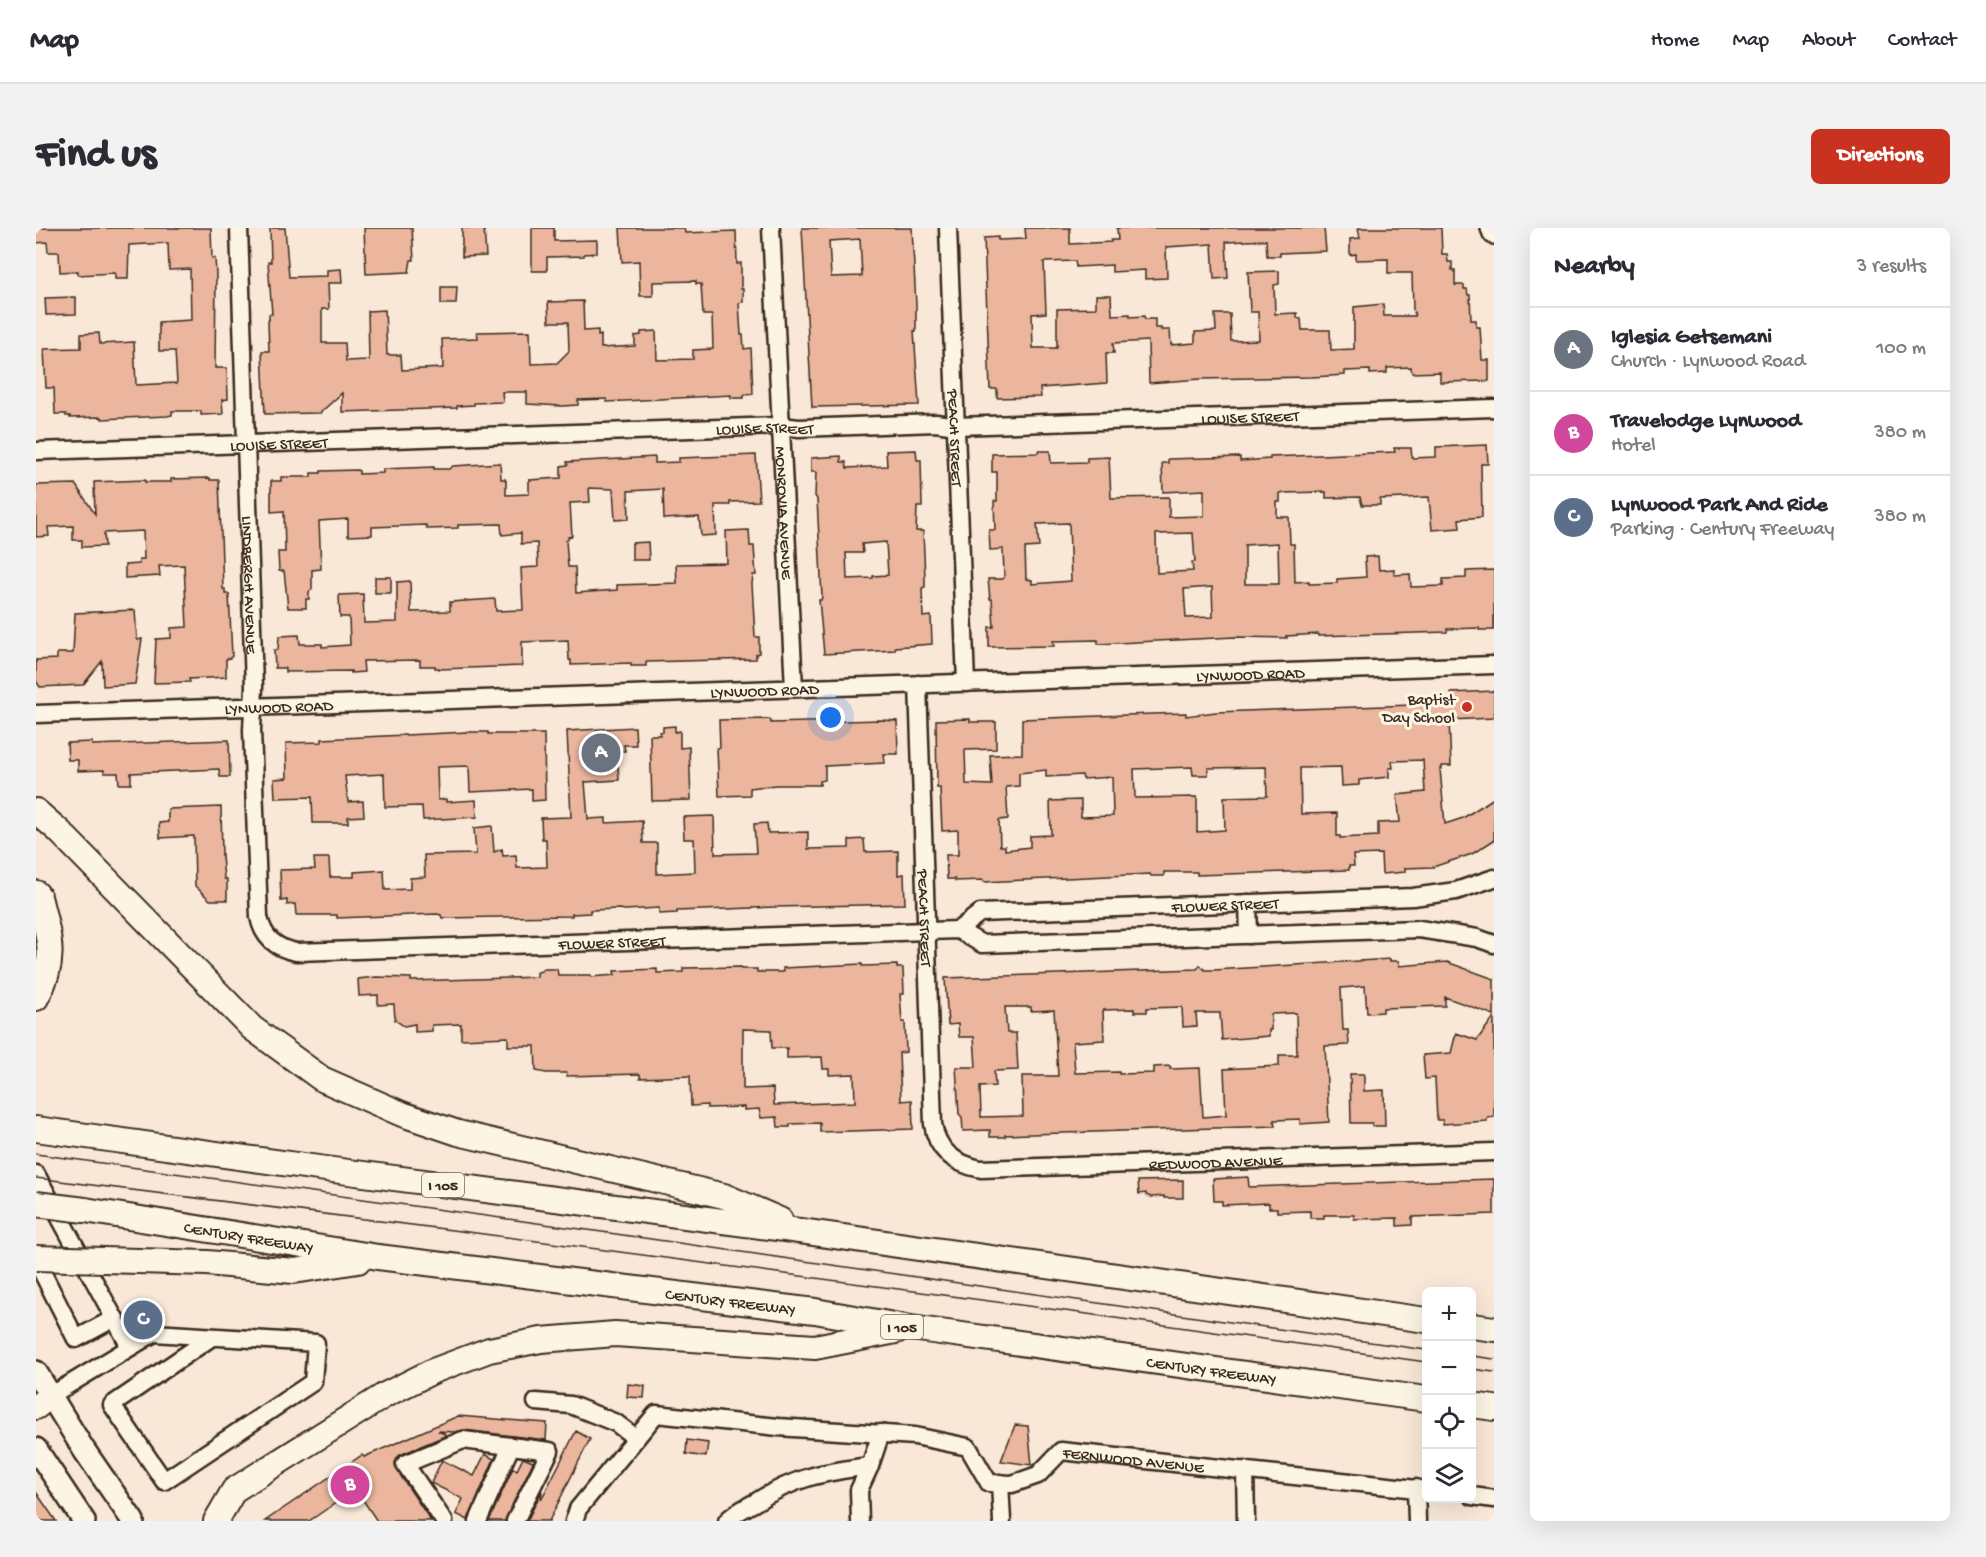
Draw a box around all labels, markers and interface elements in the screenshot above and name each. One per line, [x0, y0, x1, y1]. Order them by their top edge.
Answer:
text: Map [30, 25, 79, 58]
text: Home [1651, 29, 1699, 54]
text: Map [1732, 29, 1769, 54]
text: About [1802, 29, 1855, 54]
text: Contact [1888, 29, 1956, 54]
button: Directions [1811, 129, 1950, 184]
text: Find us [36, 132, 156, 181]
text: Nearby [1554, 252, 1635, 283]
text: 3 results [1857, 256, 1926, 279]
text: Iglesia Getsemani [1611, 325, 1772, 351]
text: A [1568, 338, 1579, 361]
text: 100 m [1876, 338, 1926, 361]
text: Church · Lynwood Road [1611, 351, 1805, 374]
street label: PEACH STREET [941, 388, 964, 488]
street label: LOUISE STREET [1201, 409, 1300, 431]
text: Travelodge Lynwood [1611, 409, 1801, 435]
street label: LOUISE STREET [716, 420, 815, 441]
text: B [1568, 422, 1579, 445]
text: 380 m [1874, 422, 1926, 445]
street label: LOUISE STREET [230, 435, 329, 457]
text: Hotel [1611, 435, 1656, 458]
street label: MONROVIA AVENUE [769, 446, 795, 581]
text: Lynwood Park And Ride [1611, 493, 1828, 519]
text: C [1568, 506, 1579, 529]
text: 380 m [1874, 506, 1926, 529]
street label: LINDBERGH AVENUE [235, 516, 259, 655]
text: Parking · Century Freeway [1611, 519, 1834, 542]
street label: LYNWOOD ROAD [1196, 665, 1306, 688]
street label: LYNWOOD ROAD [710, 682, 820, 704]
place label: Baptist Day School [1381, 692, 1456, 729]
street label: LYNWOOD ROAD [224, 698, 334, 721]
marker: Baptist Day School [1460, 700, 1474, 714]
your location [816, 703, 845, 732]
pin: A [582, 730, 620, 776]
street label: PEACH STREET [911, 868, 934, 968]
street label: FLOWER STREET [1170, 896, 1280, 919]
street label: FLOWER STREET [557, 934, 667, 956]
street label: REDWOOD AVENUE [1149, 1153, 1284, 1176]
road number: I 105 [422, 1173, 464, 1197]
street label: CENTURY FREEWAY [182, 1220, 315, 1260]
street label: CENTURY FREEWAY [664, 1287, 796, 1322]
map controls [1422, 1287, 1476, 1503]
button: + [1422, 1287, 1476, 1341]
pin: C [124, 1298, 162, 1342]
road number: I 105 [881, 1315, 923, 1339]
button: − [1422, 1341, 1476, 1395]
street label: CENTURY FREEWAY [1145, 1355, 1277, 1391]
button: locate [1422, 1395, 1476, 1449]
street label: FERNWOOD AVENUE [1060, 1445, 1206, 1479]
button: layers [1422, 1449, 1476, 1503]
pin: B [330, 1462, 370, 1508]

